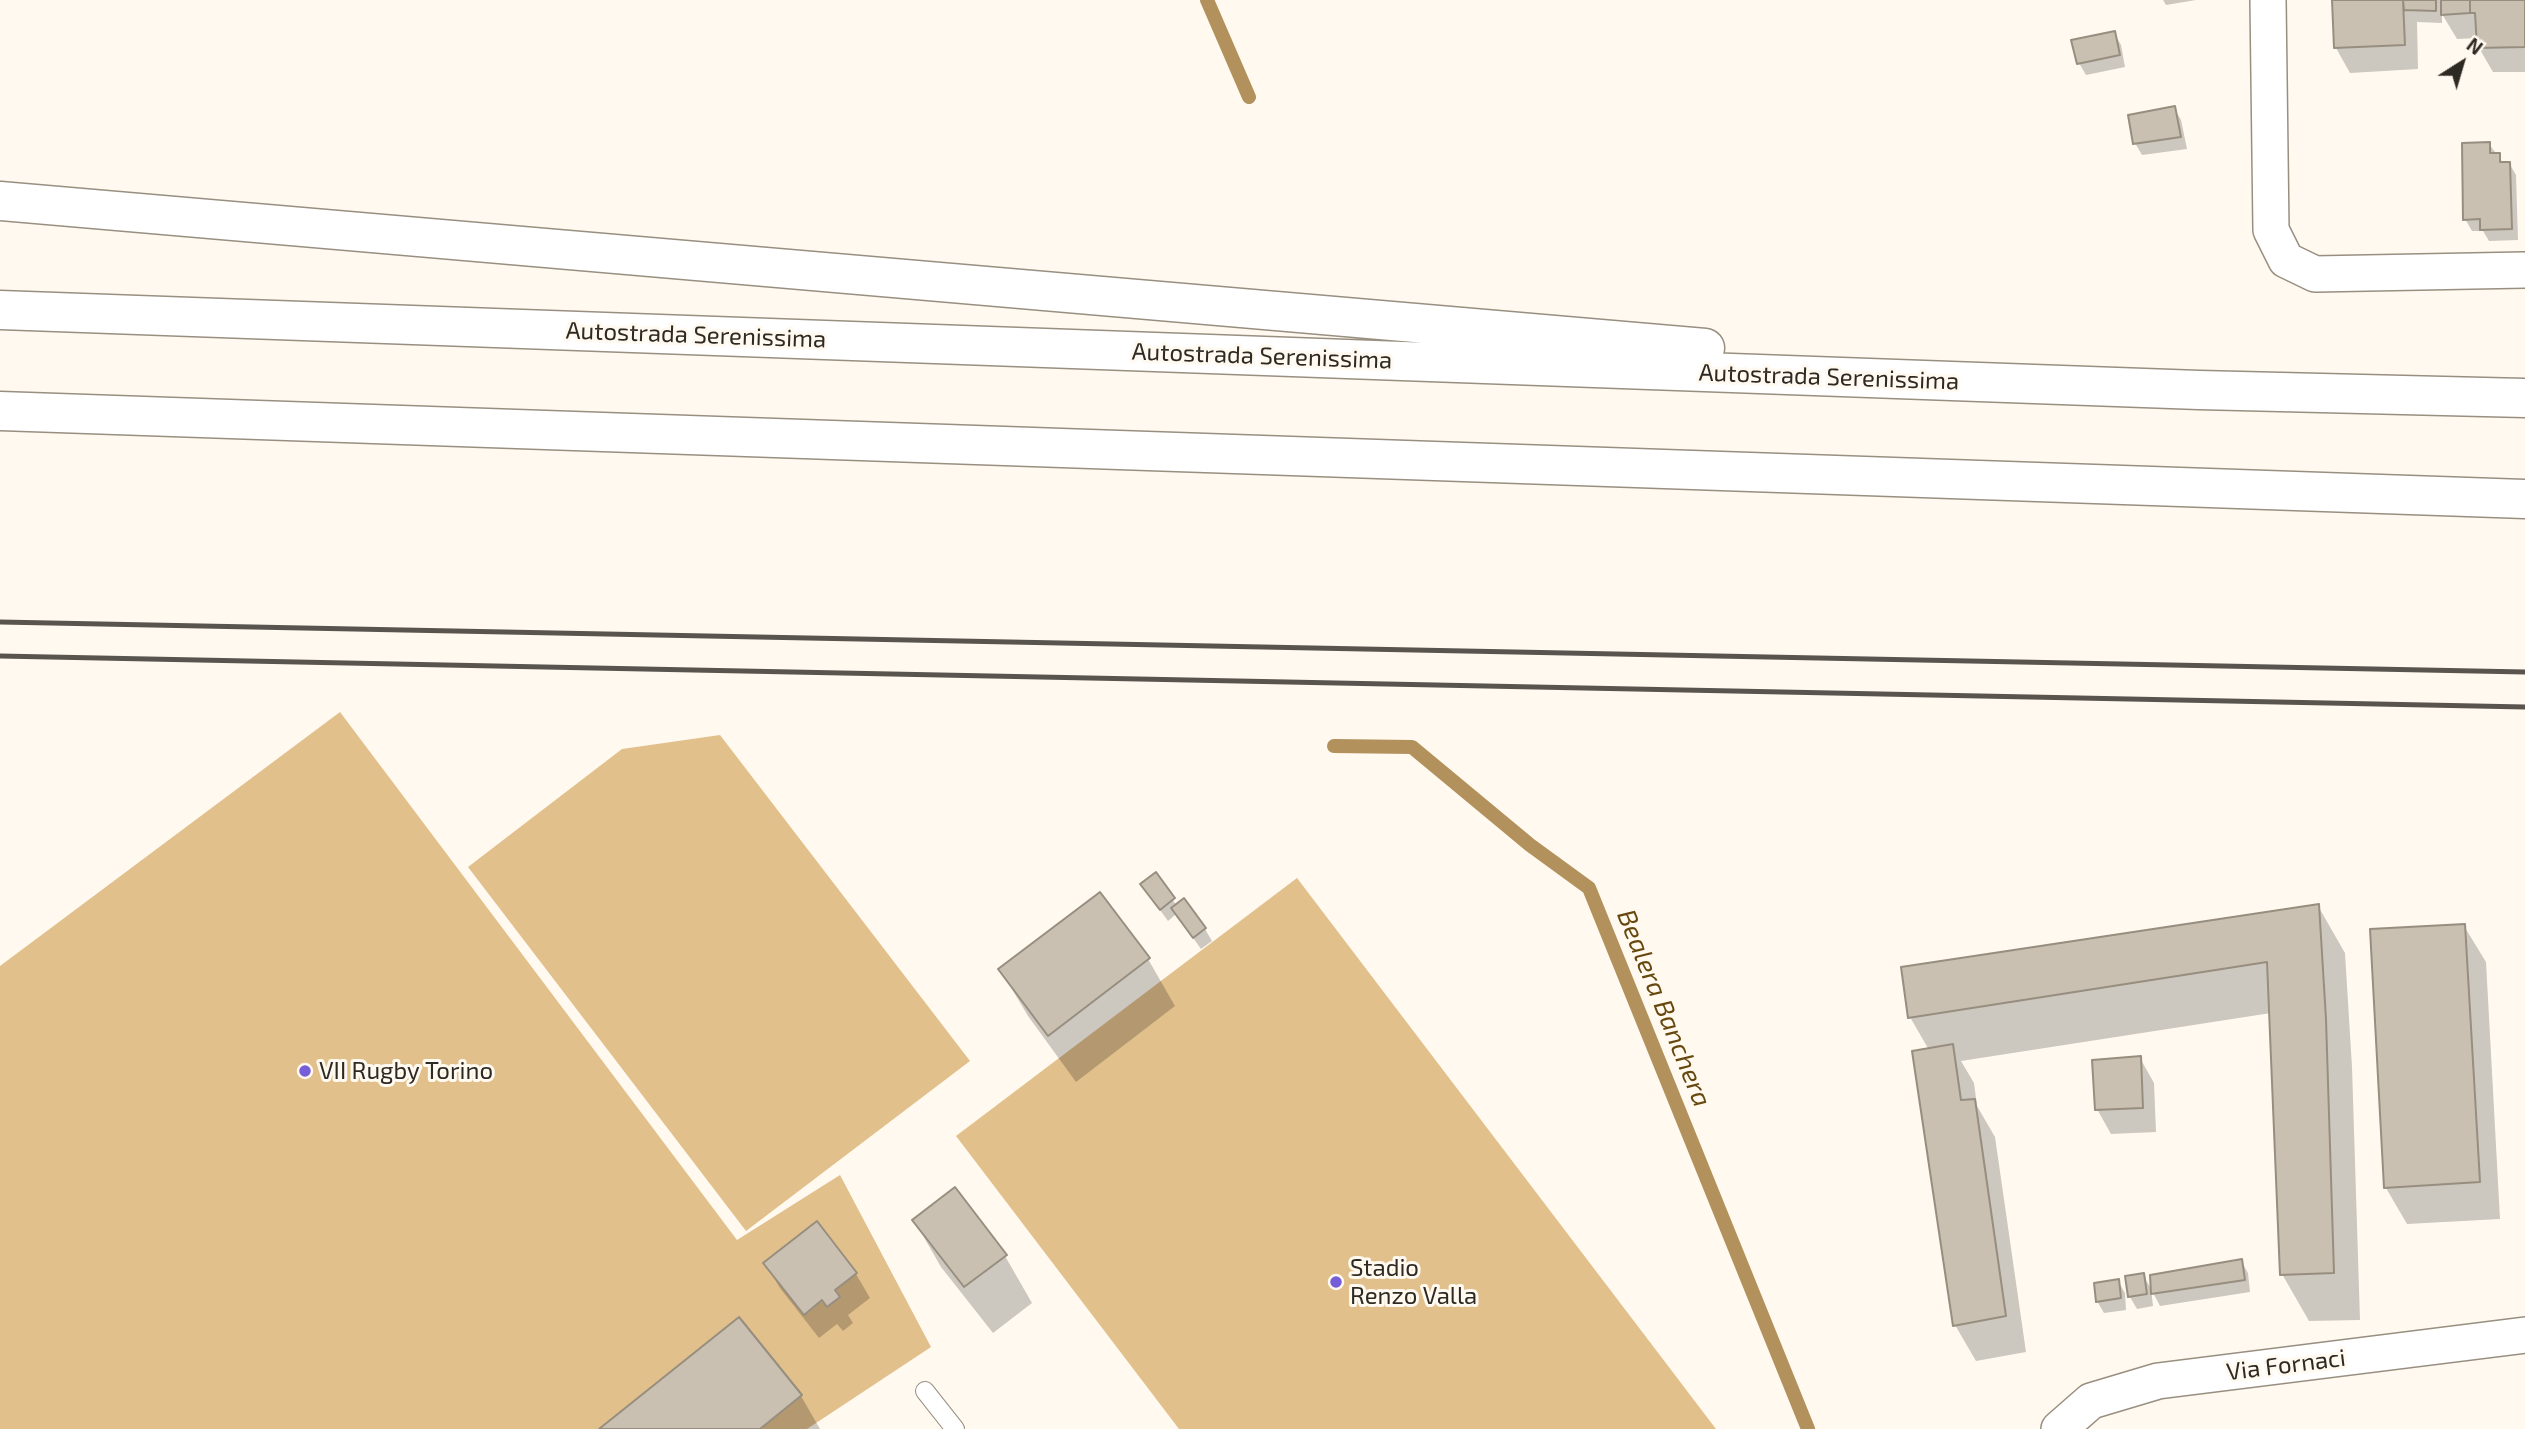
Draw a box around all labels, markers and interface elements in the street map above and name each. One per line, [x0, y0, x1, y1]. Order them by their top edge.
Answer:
north arrow [2427, 28, 2497, 98]
text: N [2463, 33, 2487, 59]
street label: Autostrada Serenissima [565, 316, 827, 354]
street label: Autostrada Serenissima [1131, 337, 1393, 375]
street label: Autostrada Serenissima [1698, 358, 1960, 396]
water label: Bealera Banchera [1610, 905, 1718, 1111]
place label: VII Rugby Torino [319, 1057, 493, 1085]
marker: VII Rugby Torino [297, 1063, 313, 1079]
place label: Stadio Renzo Valla [1350, 1254, 1477, 1310]
marker: Stadio Renzo Valla [1328, 1274, 1344, 1290]
street label: Via Fornaci [2225, 1343, 2347, 1387]

